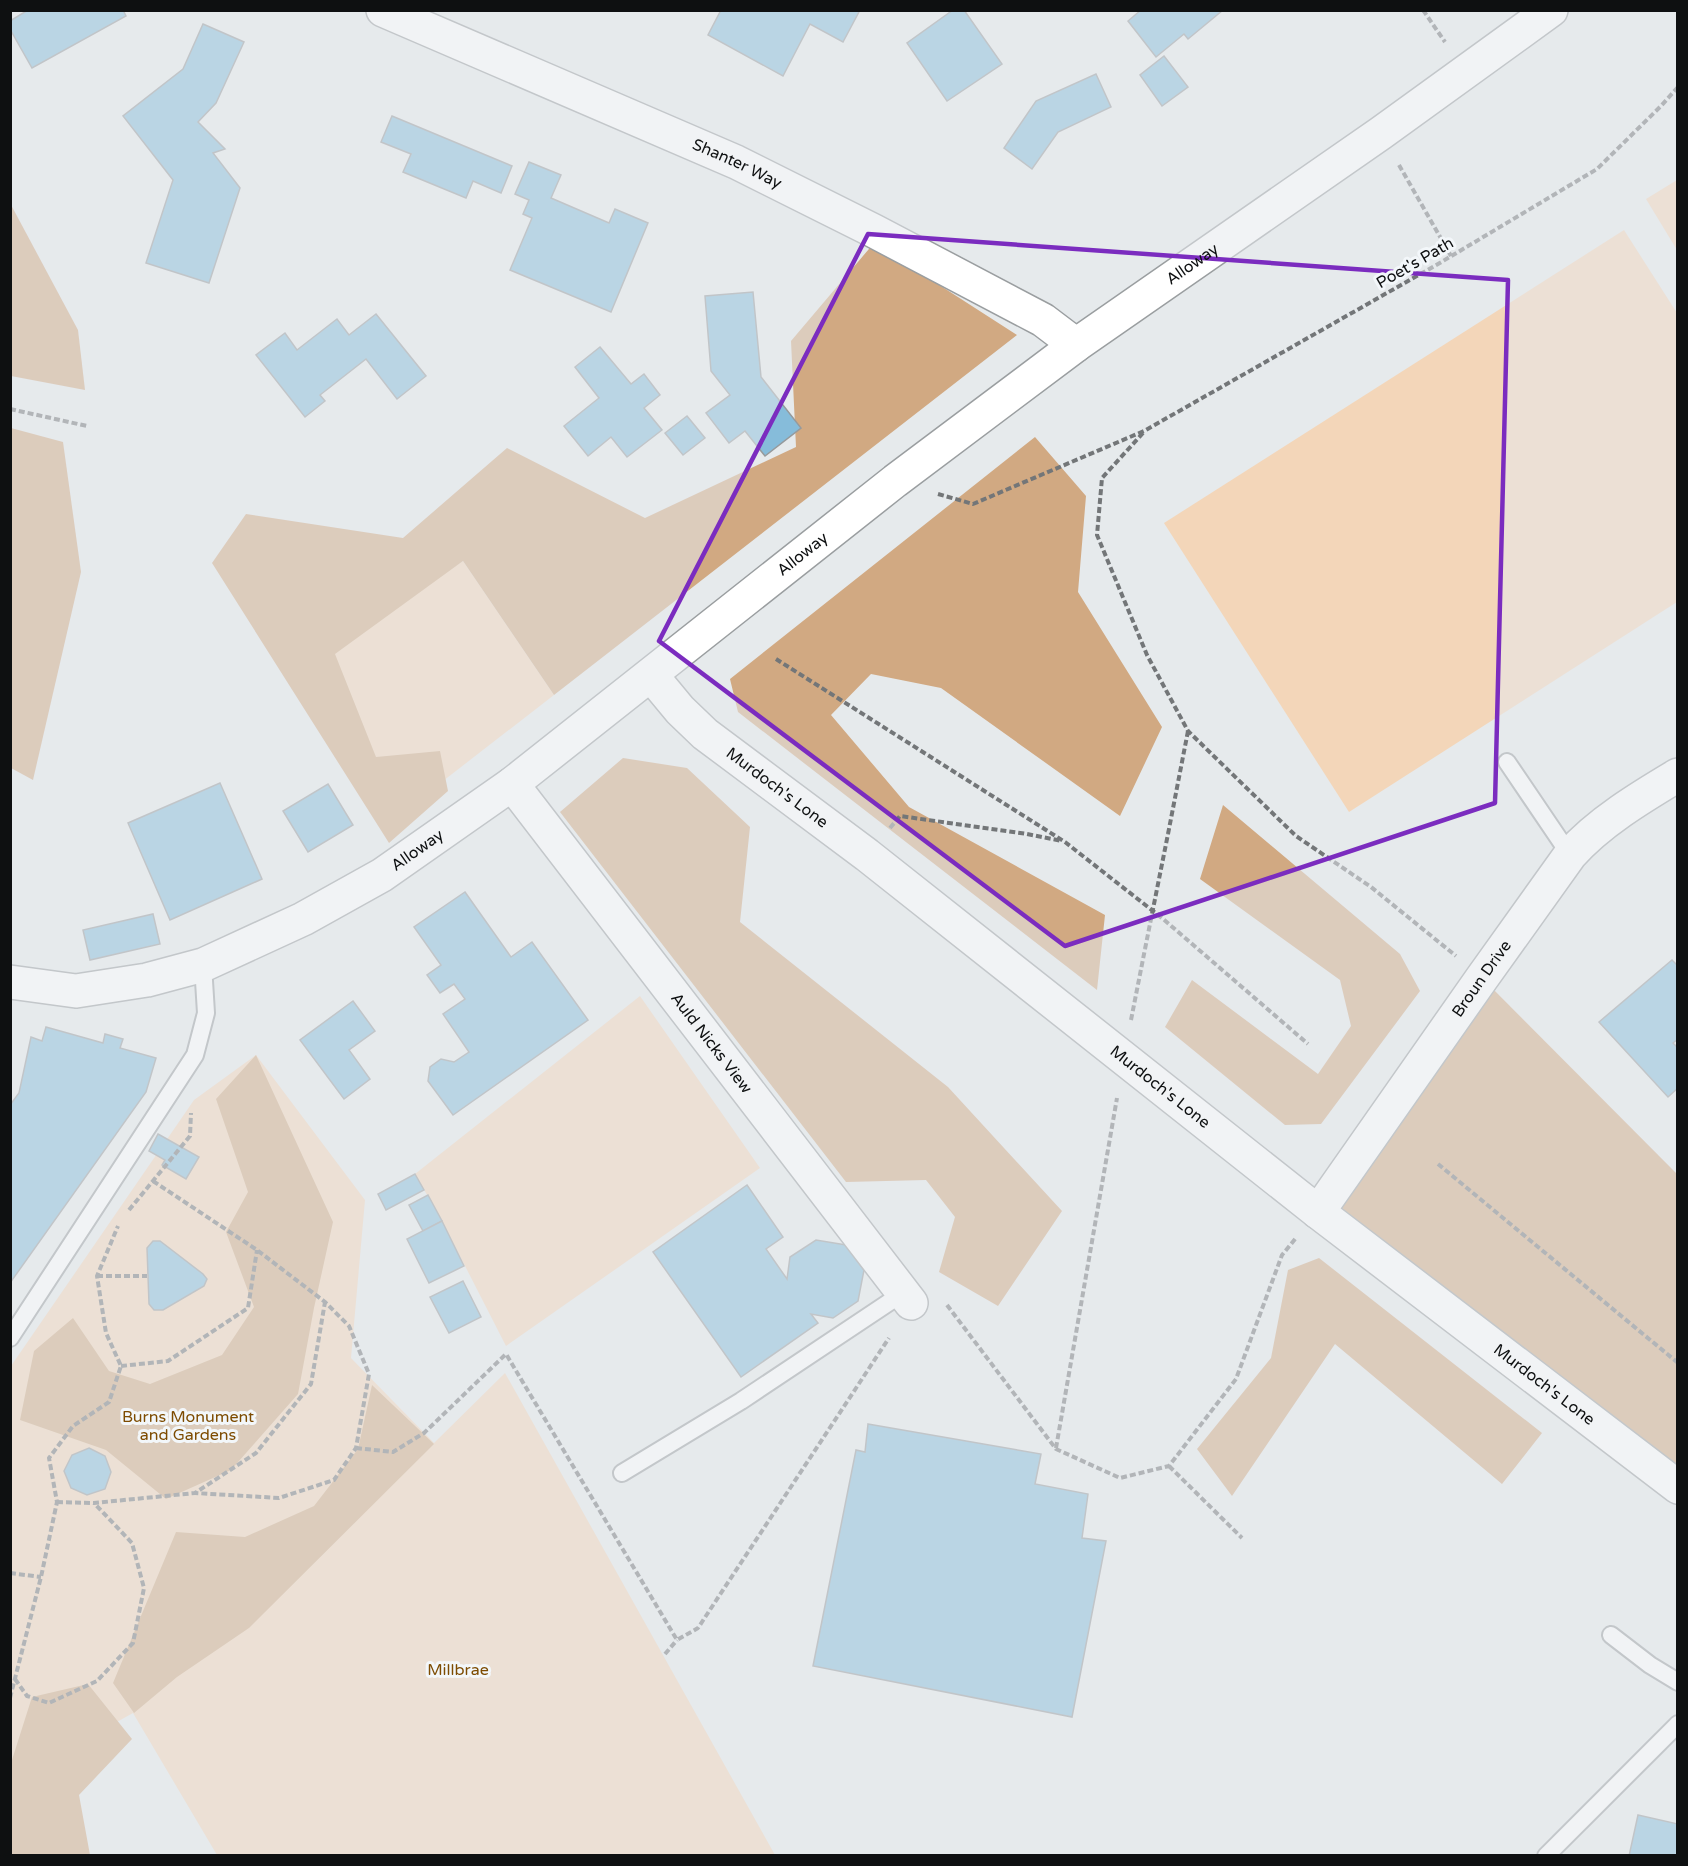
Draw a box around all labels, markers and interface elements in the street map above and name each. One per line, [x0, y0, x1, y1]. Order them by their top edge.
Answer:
street label: Shanter Way [689, 134, 785, 193]
street label: Poet's Path [1373, 233, 1457, 293]
street label: Alloway [1162, 239, 1223, 289]
street label: Alloway [773, 528, 832, 580]
street label: Murdoch's Lone [722, 743, 832, 832]
street label: Alloway [387, 825, 448, 876]
street label: Broun Drive [1448, 936, 1516, 1021]
street label: Auld Nicks View [666, 989, 757, 1098]
street label: Murdoch's Lone [1106, 1041, 1214, 1133]
street label: Murdoch's Lone [1489, 1340, 1599, 1430]
park label: Burns Monument and Gardens [122, 1407, 254, 1445]
park label: Millbrae [427, 1660, 489, 1680]

